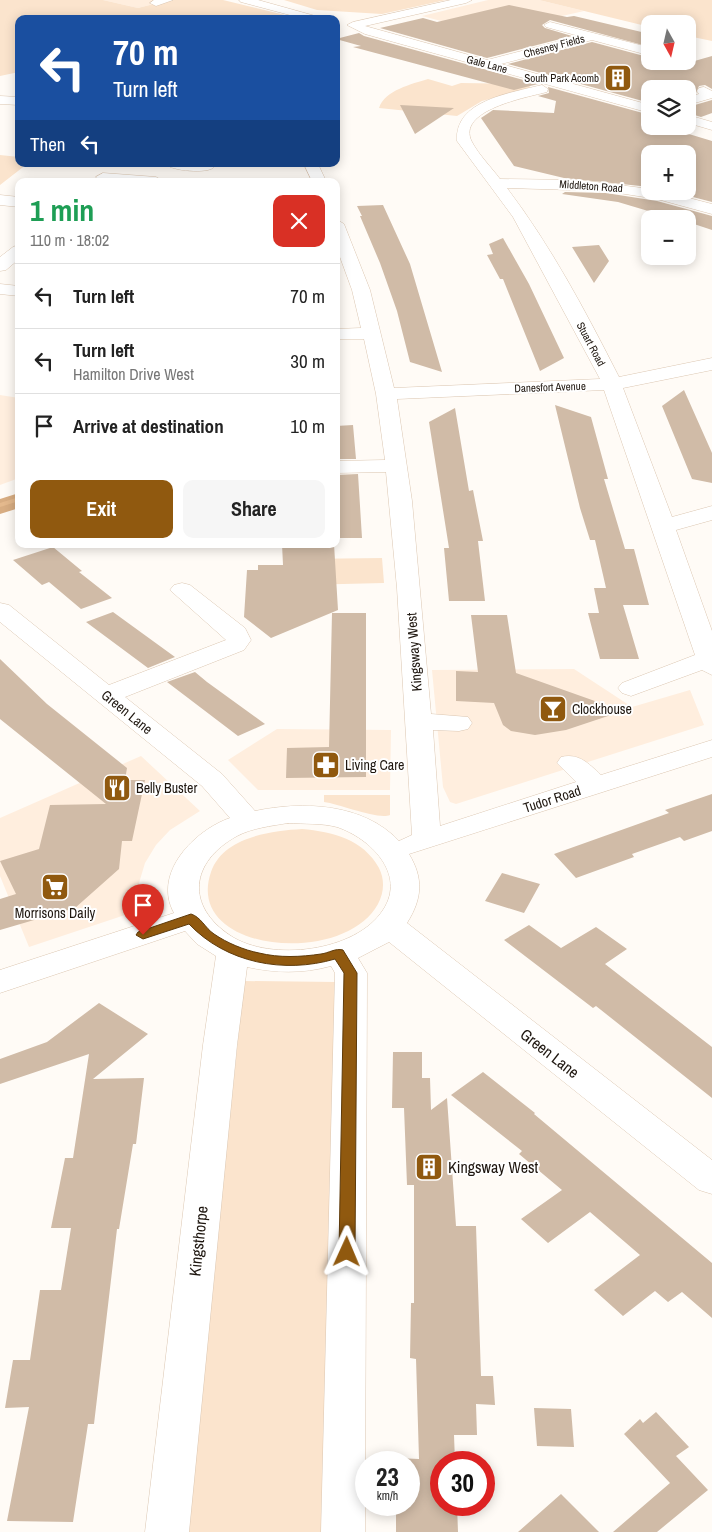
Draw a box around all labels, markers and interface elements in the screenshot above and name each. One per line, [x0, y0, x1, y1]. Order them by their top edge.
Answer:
north arrow [641, 15, 696, 70]
map controls [641, 15, 696, 265]
text: 70 m [113, 29, 178, 76]
street label: Chesney Fields [522, 31, 587, 61]
icon: left [30, 35, 95, 100]
street label: Gale Lane [465, 52, 509, 76]
building icon: South Park Acomb [603, 63, 633, 93]
place label: South Park Acomb [524, 71, 599, 85]
text: Turn left [113, 74, 178, 104]
button: layers [641, 80, 696, 135]
icon: left [76, 130, 104, 158]
text: Then [30, 131, 66, 157]
button: + [641, 145, 696, 200]
street label: Middleton Road [559, 177, 623, 195]
text: 1 min [30, 190, 94, 230]
button: close [273, 195, 325, 247]
button: − [641, 210, 696, 265]
text: 110 m · 18:02 [30, 229, 109, 251]
icon: left [30, 282, 58, 310]
text: Turn left [73, 283, 134, 309]
text: 70 m [290, 283, 325, 309]
street label: Stuart Road [574, 319, 608, 369]
text: Turn left [73, 337, 134, 363]
icon: left [30, 347, 58, 375]
text: 30 m [290, 348, 325, 374]
text: Hamilton Drive West [73, 363, 194, 385]
street label: Danesfort Avenue [514, 379, 586, 395]
icon: arrive [30, 412, 58, 440]
text: Arrive at destination [73, 413, 224, 439]
text: 10 m [290, 413, 325, 439]
button: Exit [30, 480, 173, 538]
button: Share [183, 480, 325, 538]
street label: Kingsway West [402, 612, 426, 692]
street label: Green Lane [98, 686, 156, 738]
bar icon: Clockhouse [538, 694, 568, 724]
place label: Clockhouse [572, 700, 632, 718]
pharmacy icon: Living Care [311, 750, 341, 780]
place label: Living Care [345, 756, 404, 774]
restaurant icon: Belly Buster [102, 773, 132, 803]
place label: Belly Buster [136, 779, 197, 797]
street label: Tudor Road [521, 781, 583, 817]
supermarket icon: Morrisons Daily [40, 872, 70, 902]
pin [122, 884, 164, 935]
icon: arrive [129, 891, 157, 919]
place label: Morrisons Daily [15, 904, 95, 922]
street label: Green Lane [516, 1023, 584, 1083]
building icon: Kingsway West [414, 1152, 444, 1182]
place label: Kingsway West [448, 1156, 539, 1178]
street label: Kingsthorpe [183, 1205, 213, 1277]
position arrow [320, 1225, 372, 1277]
speed limit sign: 30 [430, 1451, 495, 1516]
text: 23 [376, 1460, 399, 1494]
text: km/h [377, 1488, 398, 1504]

